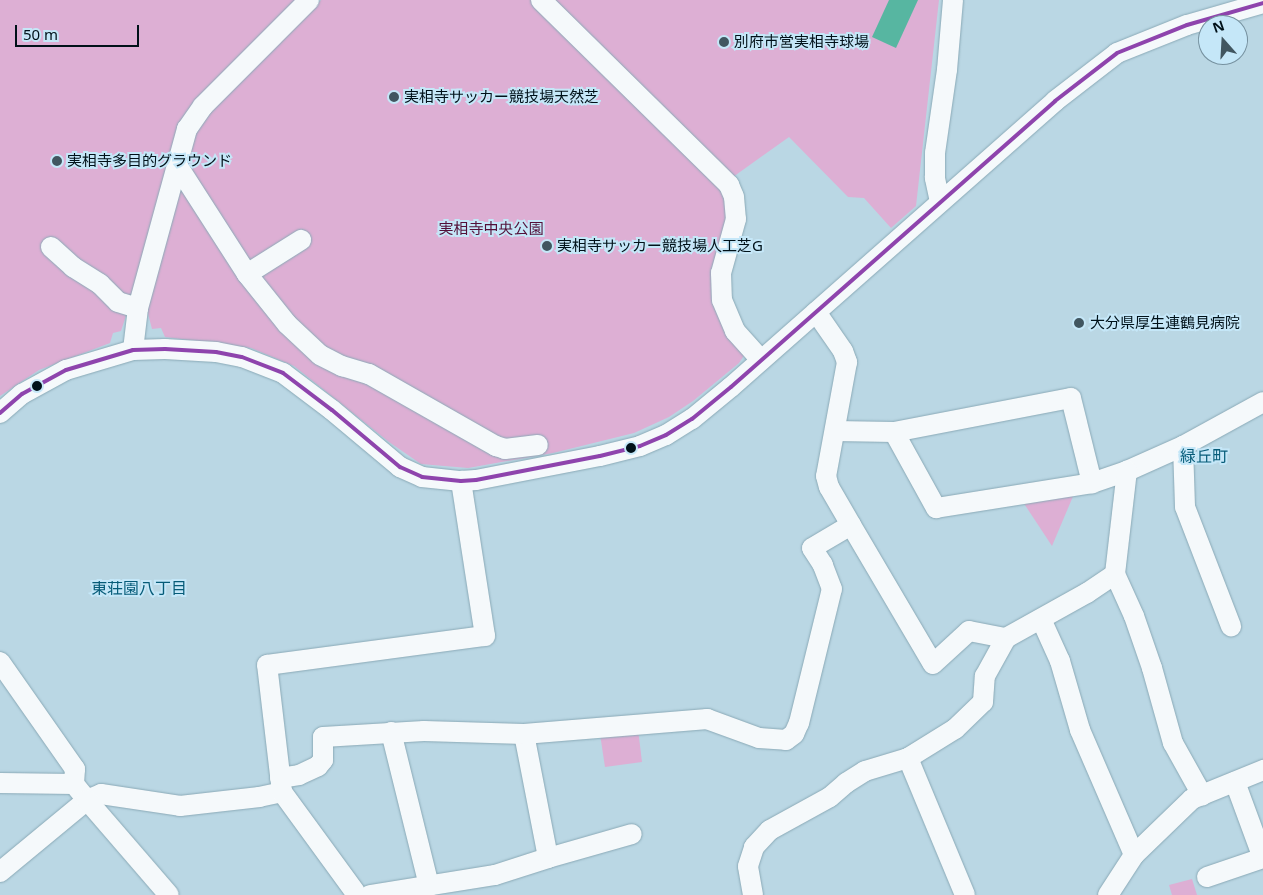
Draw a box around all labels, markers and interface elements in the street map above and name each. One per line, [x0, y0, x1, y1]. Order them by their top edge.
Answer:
scale bar [18, 15, 141, 47]
north arrow [1198, 15, 1248, 65]
text: N [1210, 15, 1227, 37]
text: 50 m [23, 24, 58, 44]
place label: 別府市営実相寺球場 [734, 33, 869, 51]
marker: 別府市営実相寺球場 [718, 36, 730, 48]
place label: 実相寺サッカー競技場天然芝 [404, 88, 599, 106]
marker: 実相寺サッカー競技場天然芝 [388, 91, 400, 103]
place label: 実相寺多目的グラウンド [67, 152, 232, 170]
marker: 実相寺多目的グラウンド [51, 155, 63, 167]
park label: 実相寺中央公園 [439, 220, 543, 238]
place label: 実相寺サッカー競技場人工芝G [557, 237, 763, 255]
marker: 実相寺サッカー競技場人工芝G [541, 240, 553, 252]
place label: 大分県厚生連鶴見病院 [1090, 314, 1240, 332]
marker: 大分県厚生連鶴見病院 [1072, 316, 1086, 330]
unlabelled marker [32, 381, 42, 391]
unlabelled marker [626, 443, 636, 453]
district label: 緑丘町 [1180, 446, 1228, 466]
district label: 東荘園八丁目 [91, 578, 187, 598]

